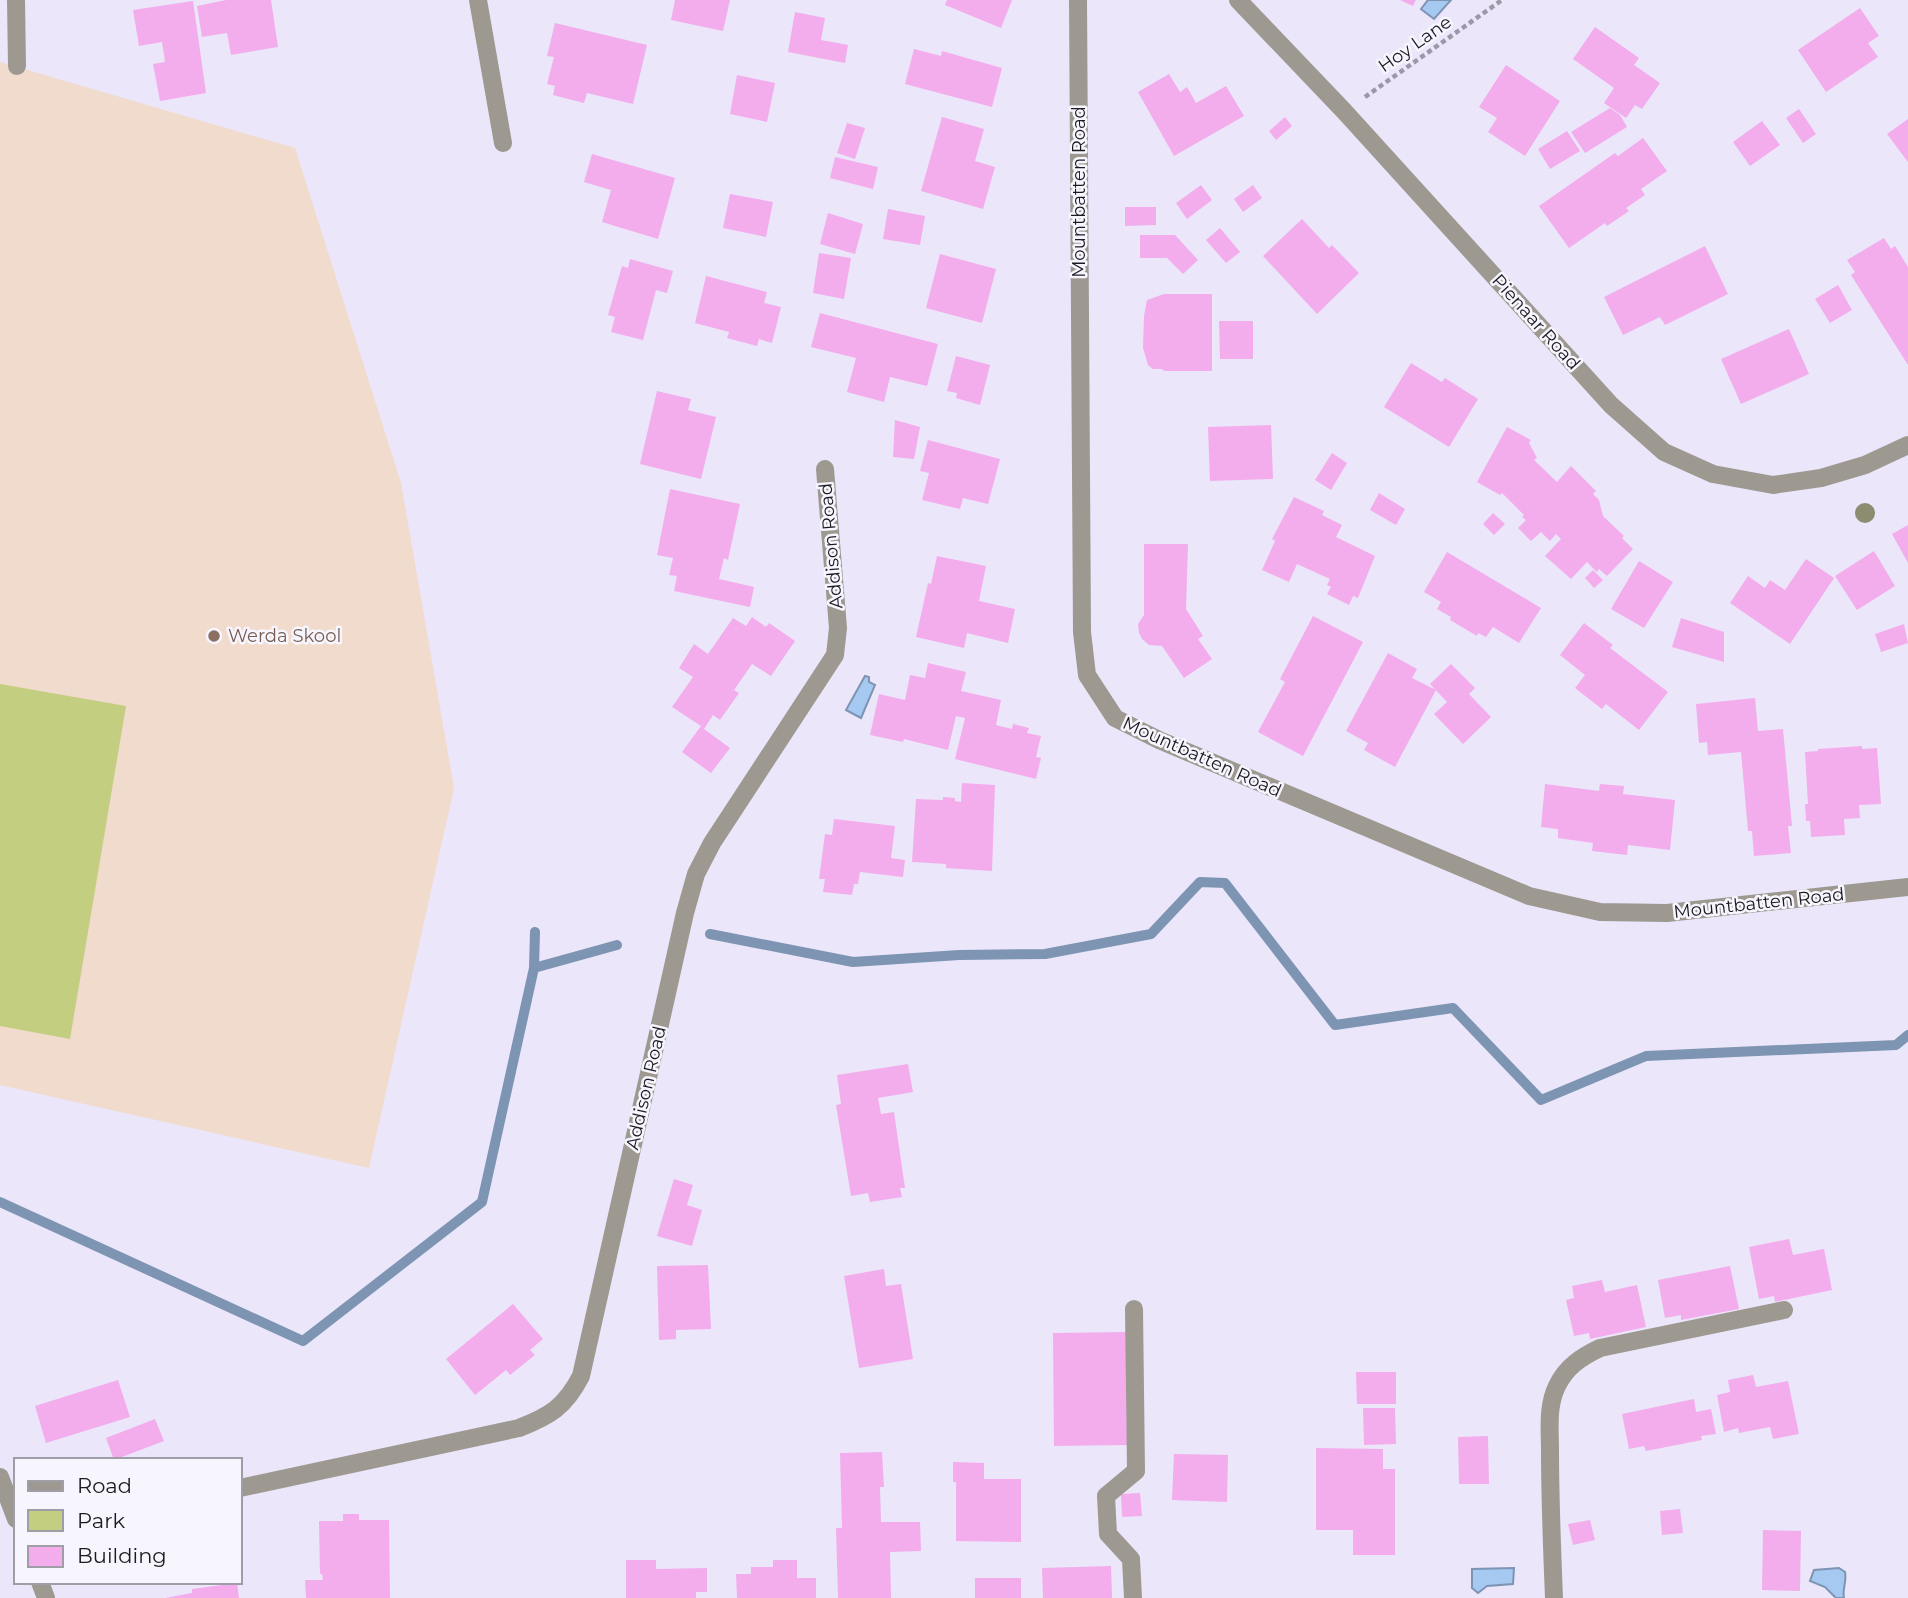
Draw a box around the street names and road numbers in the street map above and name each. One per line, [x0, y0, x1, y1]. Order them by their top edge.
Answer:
street label: Hoy Lane [1374, 11, 1456, 77]
street label: Mountbatten Road [1068, 106, 1090, 278]
street label: Pienaar Road [1487, 270, 1585, 374]
street label: Addison Road [815, 482, 847, 610]
street label: Mountbatten Road [1119, 712, 1285, 802]
street label: Mountbatten Road [1672, 883, 1846, 923]
street label: Addison Road [621, 1024, 671, 1152]

